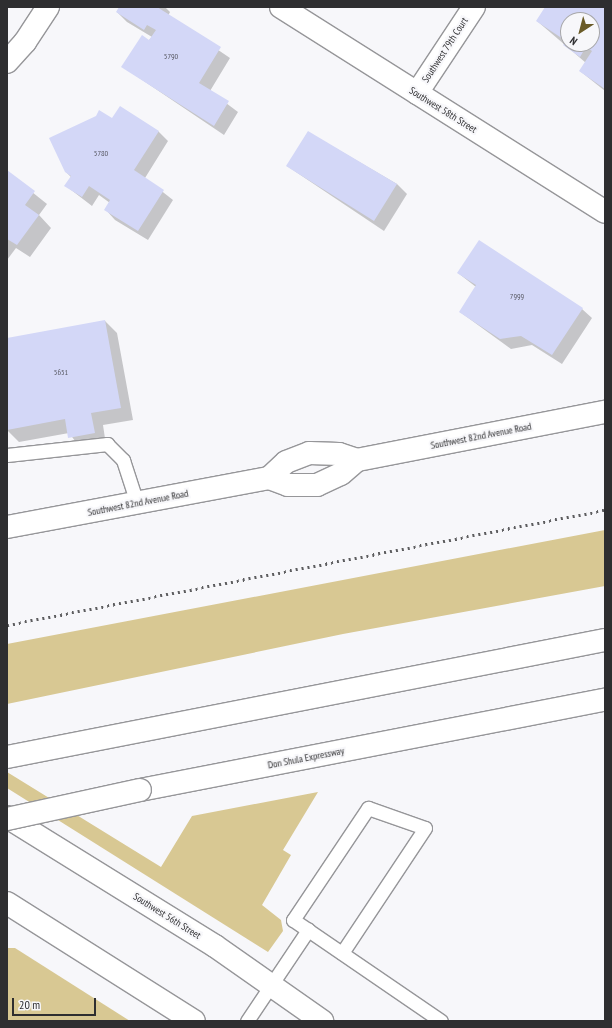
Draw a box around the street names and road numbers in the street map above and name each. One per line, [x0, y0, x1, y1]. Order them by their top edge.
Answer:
street label: Southwest 79th Court [419, 15, 471, 85]
street label: Southwest 58th Street [407, 84, 479, 136]
street label: Southwest 82nd Avenue Road [430, 420, 532, 452]
street label: Southwest 82nd Avenue Road [87, 487, 189, 519]
street label: Don Shula Expressway [267, 745, 345, 771]
street label: Southwest 56th Street [131, 890, 203, 942]

